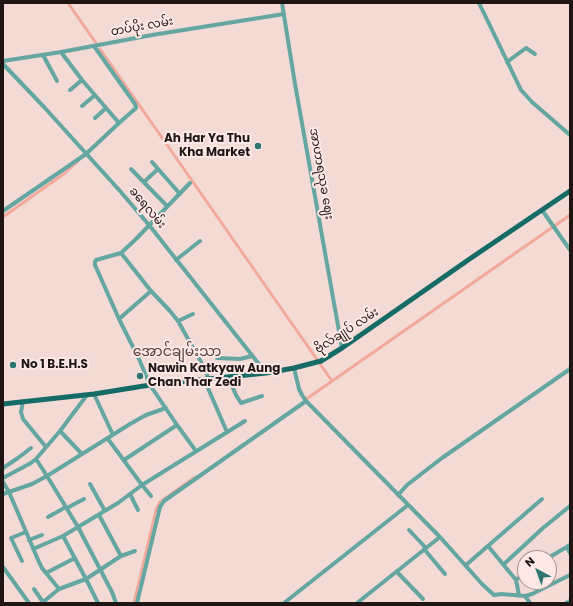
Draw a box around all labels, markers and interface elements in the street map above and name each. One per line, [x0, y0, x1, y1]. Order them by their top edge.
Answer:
street label: တပ်ပိုး လမ်း [110, 14, 174, 40]
street label: အာဟာရသုခ ဈေး [306, 127, 336, 221]
place label: Ah Har Ya Thu Kha Market [164, 132, 250, 160]
marker: Ah Har Ya Thu Kha Market [253, 141, 263, 151]
street label: ခရေလမ်း [126, 184, 168, 232]
street label: ဗိုလ်ချုပ် လမ်း [312, 305, 382, 357]
district label: အောင်ချမ်းသာ [133, 344, 221, 360]
place label: No 1 B.E.H.S [21, 358, 88, 372]
marker: No 1 B.E.H.S [8, 360, 18, 370]
place label: Nawin Katkyaw Aung Chan Thar Zedi [148, 362, 280, 390]
marker: Nawin Katkyaw Aung Chan Thar Zedi [135, 371, 145, 381]
north arrow [517, 550, 557, 590]
text: N [521, 553, 538, 570]

